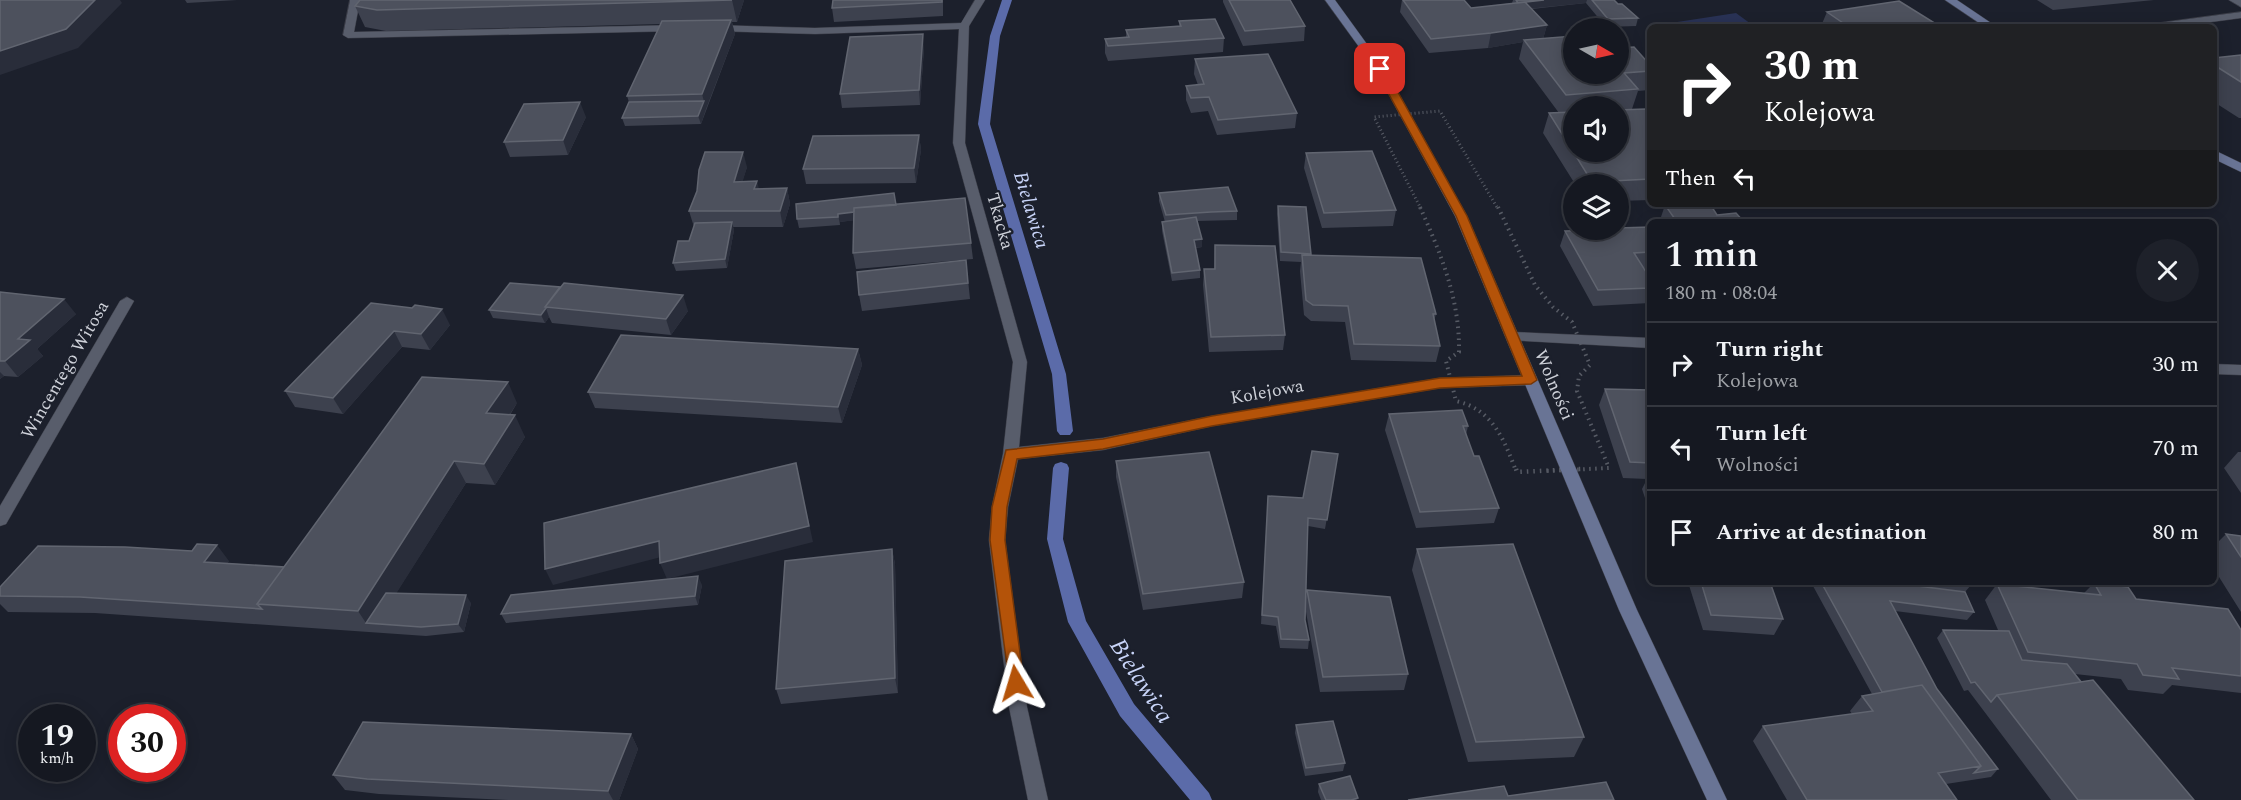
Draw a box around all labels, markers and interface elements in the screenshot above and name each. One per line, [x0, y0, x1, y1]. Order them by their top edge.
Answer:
north arrow [1563, 18, 1629, 84]
map controls [1563, 18, 1629, 240]
text: 30 m [1764, 35, 1859, 98]
pin [1354, 43, 1405, 94]
icon: right [1665, 48, 1743, 126]
icon: arrive [1363, 52, 1396, 85]
text: Kolejowa [1764, 92, 1875, 134]
button: sound [1563, 96, 1629, 162]
text: Then [1665, 162, 1716, 195]
icon: left [1728, 162, 1761, 195]
water label: Bielawica [1005, 168, 1057, 252]
button: layers [1563, 174, 1629, 240]
street label: Tkacka [979, 189, 1021, 253]
text: 1 min [1665, 228, 1758, 283]
button: close [2136, 239, 2199, 302]
text: 180 m · 08:04 [1665, 278, 1777, 308]
street label: Wincentego Witosa [14, 295, 116, 444]
text: Turn right [1716, 333, 1823, 366]
street label: Wolności [1527, 345, 1581, 425]
icon: right [1665, 348, 1698, 381]
text: 30 m [2153, 348, 2199, 381]
text: Kolejowa [1716, 366, 1798, 396]
street label: Kolejowa [1228, 372, 1306, 412]
text: Turn left [1716, 417, 1808, 450]
icon: left [1665, 432, 1698, 465]
text: 70 m [2153, 432, 2199, 465]
text: Wolności [1716, 450, 1799, 480]
icon: arrive [1665, 516, 1698, 549]
text: Arrive at destination [1716, 516, 1927, 549]
text: 80 m [2153, 516, 2199, 549]
water label: Bielawica [1100, 631, 1182, 731]
position arrow [984, 651, 1048, 715]
speed limit sign: 30 [108, 704, 186, 782]
text: 19 [40, 713, 74, 759]
text: km/h [40, 747, 74, 770]

